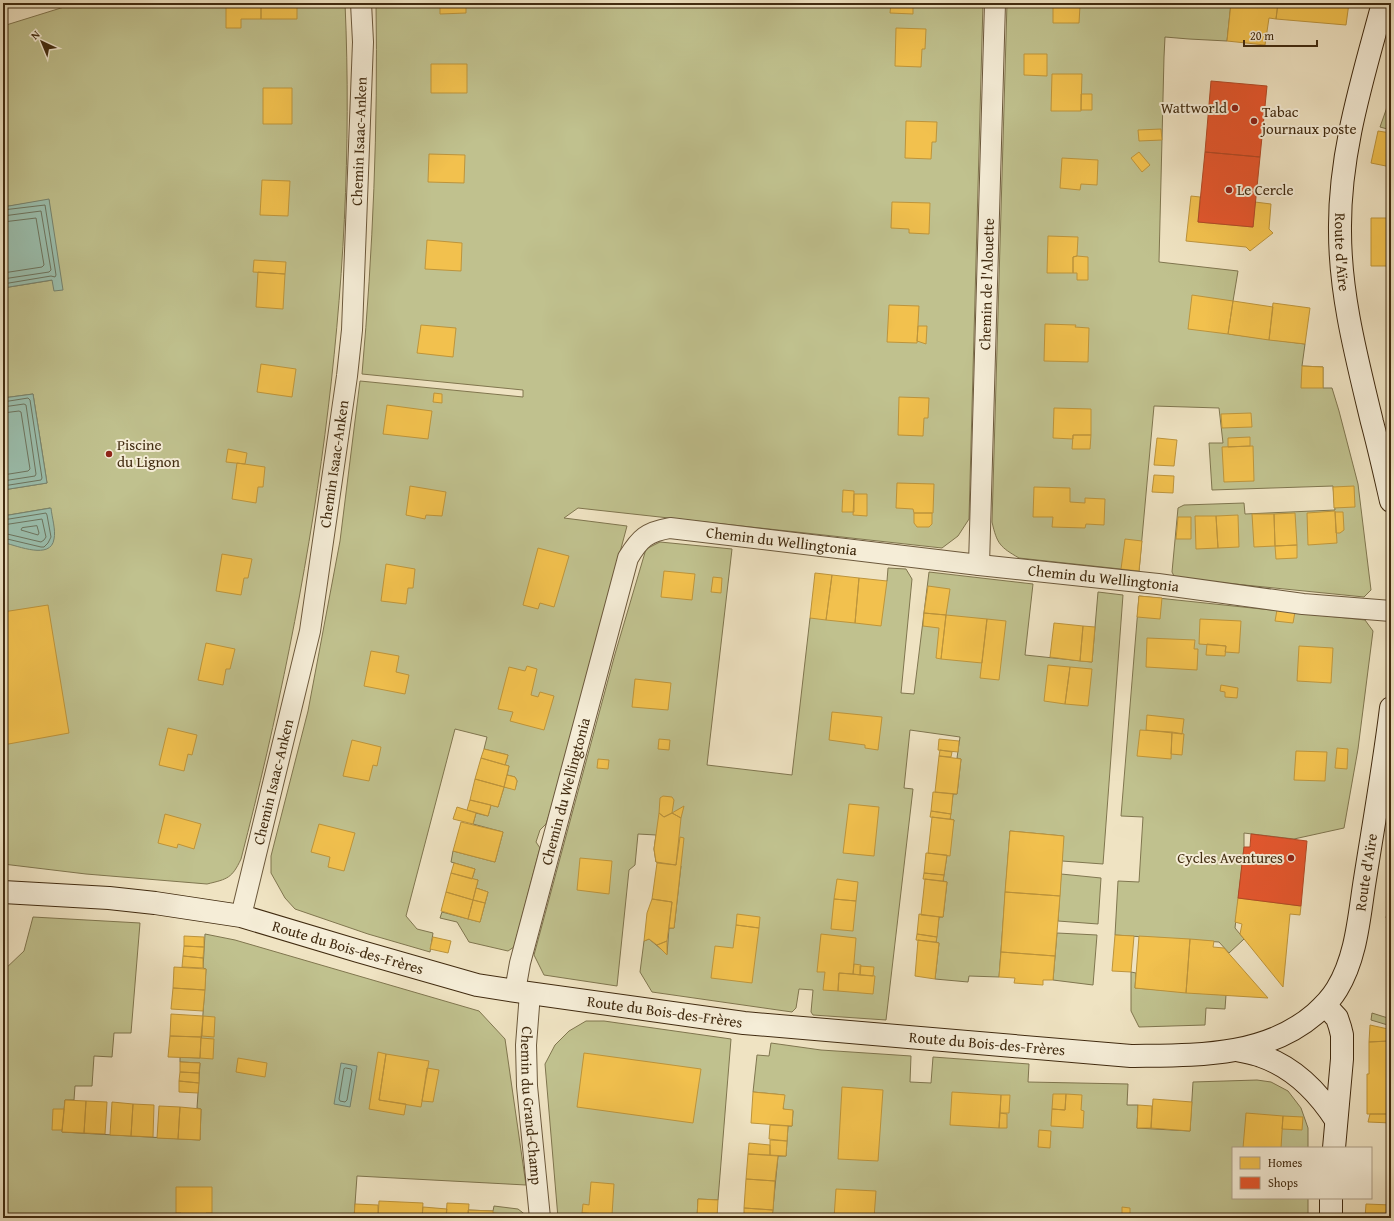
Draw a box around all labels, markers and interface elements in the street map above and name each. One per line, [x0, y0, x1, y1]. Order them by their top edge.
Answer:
north arrow [22, 22, 62, 62]
scale bar [1244, 22, 1317, 48]
text: N [27, 26, 44, 43]
text: 20 m [1250, 27, 1274, 44]
street label: Chemin Isaac-Anken [346, 76, 372, 206]
place label: Wattworld [1161, 97, 1227, 118]
place label: Tabac journaux poste [1260, 101, 1357, 139]
marker: Wattworld [1230, 103, 1240, 113]
marker: Tabac journaux poste [1249, 116, 1259, 126]
place label: Le Cercle [1237, 179, 1293, 200]
marker: Le Cercle [1224, 185, 1234, 195]
street label: Route d'Aïre [1330, 213, 1355, 292]
street label: Chemin de l'Alouette [974, 218, 999, 350]
street label: Chemin Isaac-Anken [314, 398, 353, 529]
place label: Piscine du Lignon [117, 434, 180, 472]
marker: Piscine du Lignon [104, 449, 114, 459]
street label: Chemin du Wellingtonia [705, 521, 858, 560]
street label: Chemin du Wellingtonia [1027, 559, 1180, 597]
street label: Chemin du Wellingtonia [536, 715, 595, 867]
street label: Chemin Isaac-Anken [248, 716, 298, 847]
street label: Route d'Aïre [1349, 832, 1382, 912]
place label: Cycles Aventures [1177, 847, 1283, 868]
marker: Cycles Aventures [1286, 853, 1296, 863]
street label: Route du Bois-des-Frères [270, 915, 426, 979]
street label: Route du Bois-des-Frères [586, 990, 744, 1033]
street label: Chemin du Grand-Champ [516, 1026, 548, 1186]
street label: Route du Bois-des-Frères [908, 1026, 1066, 1060]
legend [1232, 1147, 1372, 1199]
text: Homes [1268, 1154, 1303, 1171]
text: Shops [1268, 1174, 1298, 1191]

